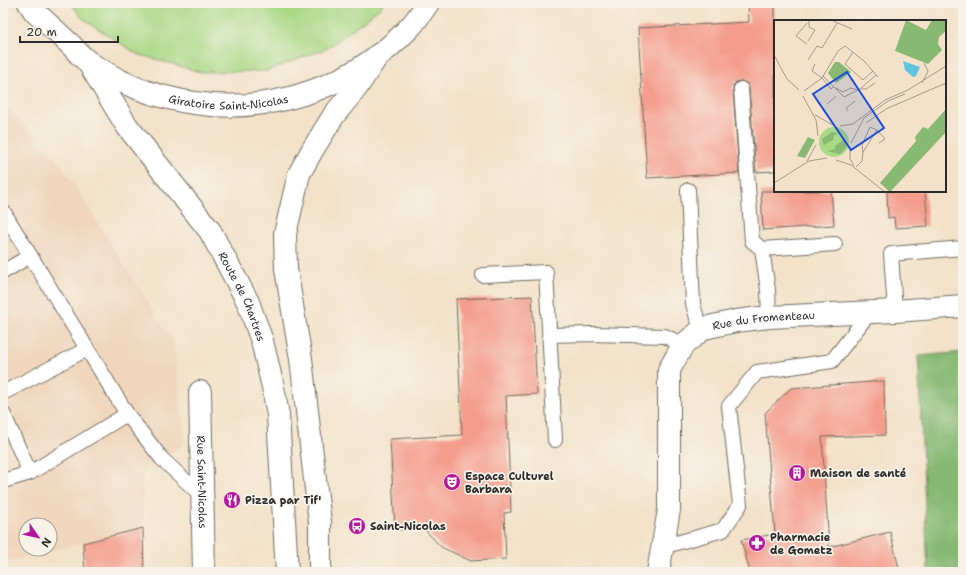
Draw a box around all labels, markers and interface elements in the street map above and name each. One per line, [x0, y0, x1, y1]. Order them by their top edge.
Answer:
scale bar [20, 18, 118, 44]
inset map [774, 20, 946, 192]
text: 20 m [26, 24, 57, 40]
street label: Giratoire Saint-Nicolas [167, 91, 290, 113]
street label: Route de Chartres [215, 249, 269, 344]
street label: Rue du Fromenteau [711, 308, 815, 334]
street label: Rue Saint-Nicolas [193, 435, 210, 529]
building icon: Maison de santé [787, 463, 807, 483]
place label: Maison de santé [810, 466, 907, 481]
place label: Espace Culturel Barbara [465, 469, 554, 497]
theatre icon: Espace Culturel Barbara [442, 472, 462, 492]
restaurant icon: Pizza par Tif' [222, 490, 242, 510]
place label: Pizza par Tif' [245, 493, 321, 508]
bus stop icon: Saint-Nicolas [347, 516, 367, 536]
north arrow [18, 517, 58, 557]
place label: Saint-Nicolas [370, 519, 446, 534]
place label: Pharmacie de Gometz [770, 530, 833, 558]
pharmacy icon: Pharmacie de Gometz [747, 533, 767, 553]
text: N [37, 535, 55, 550]

